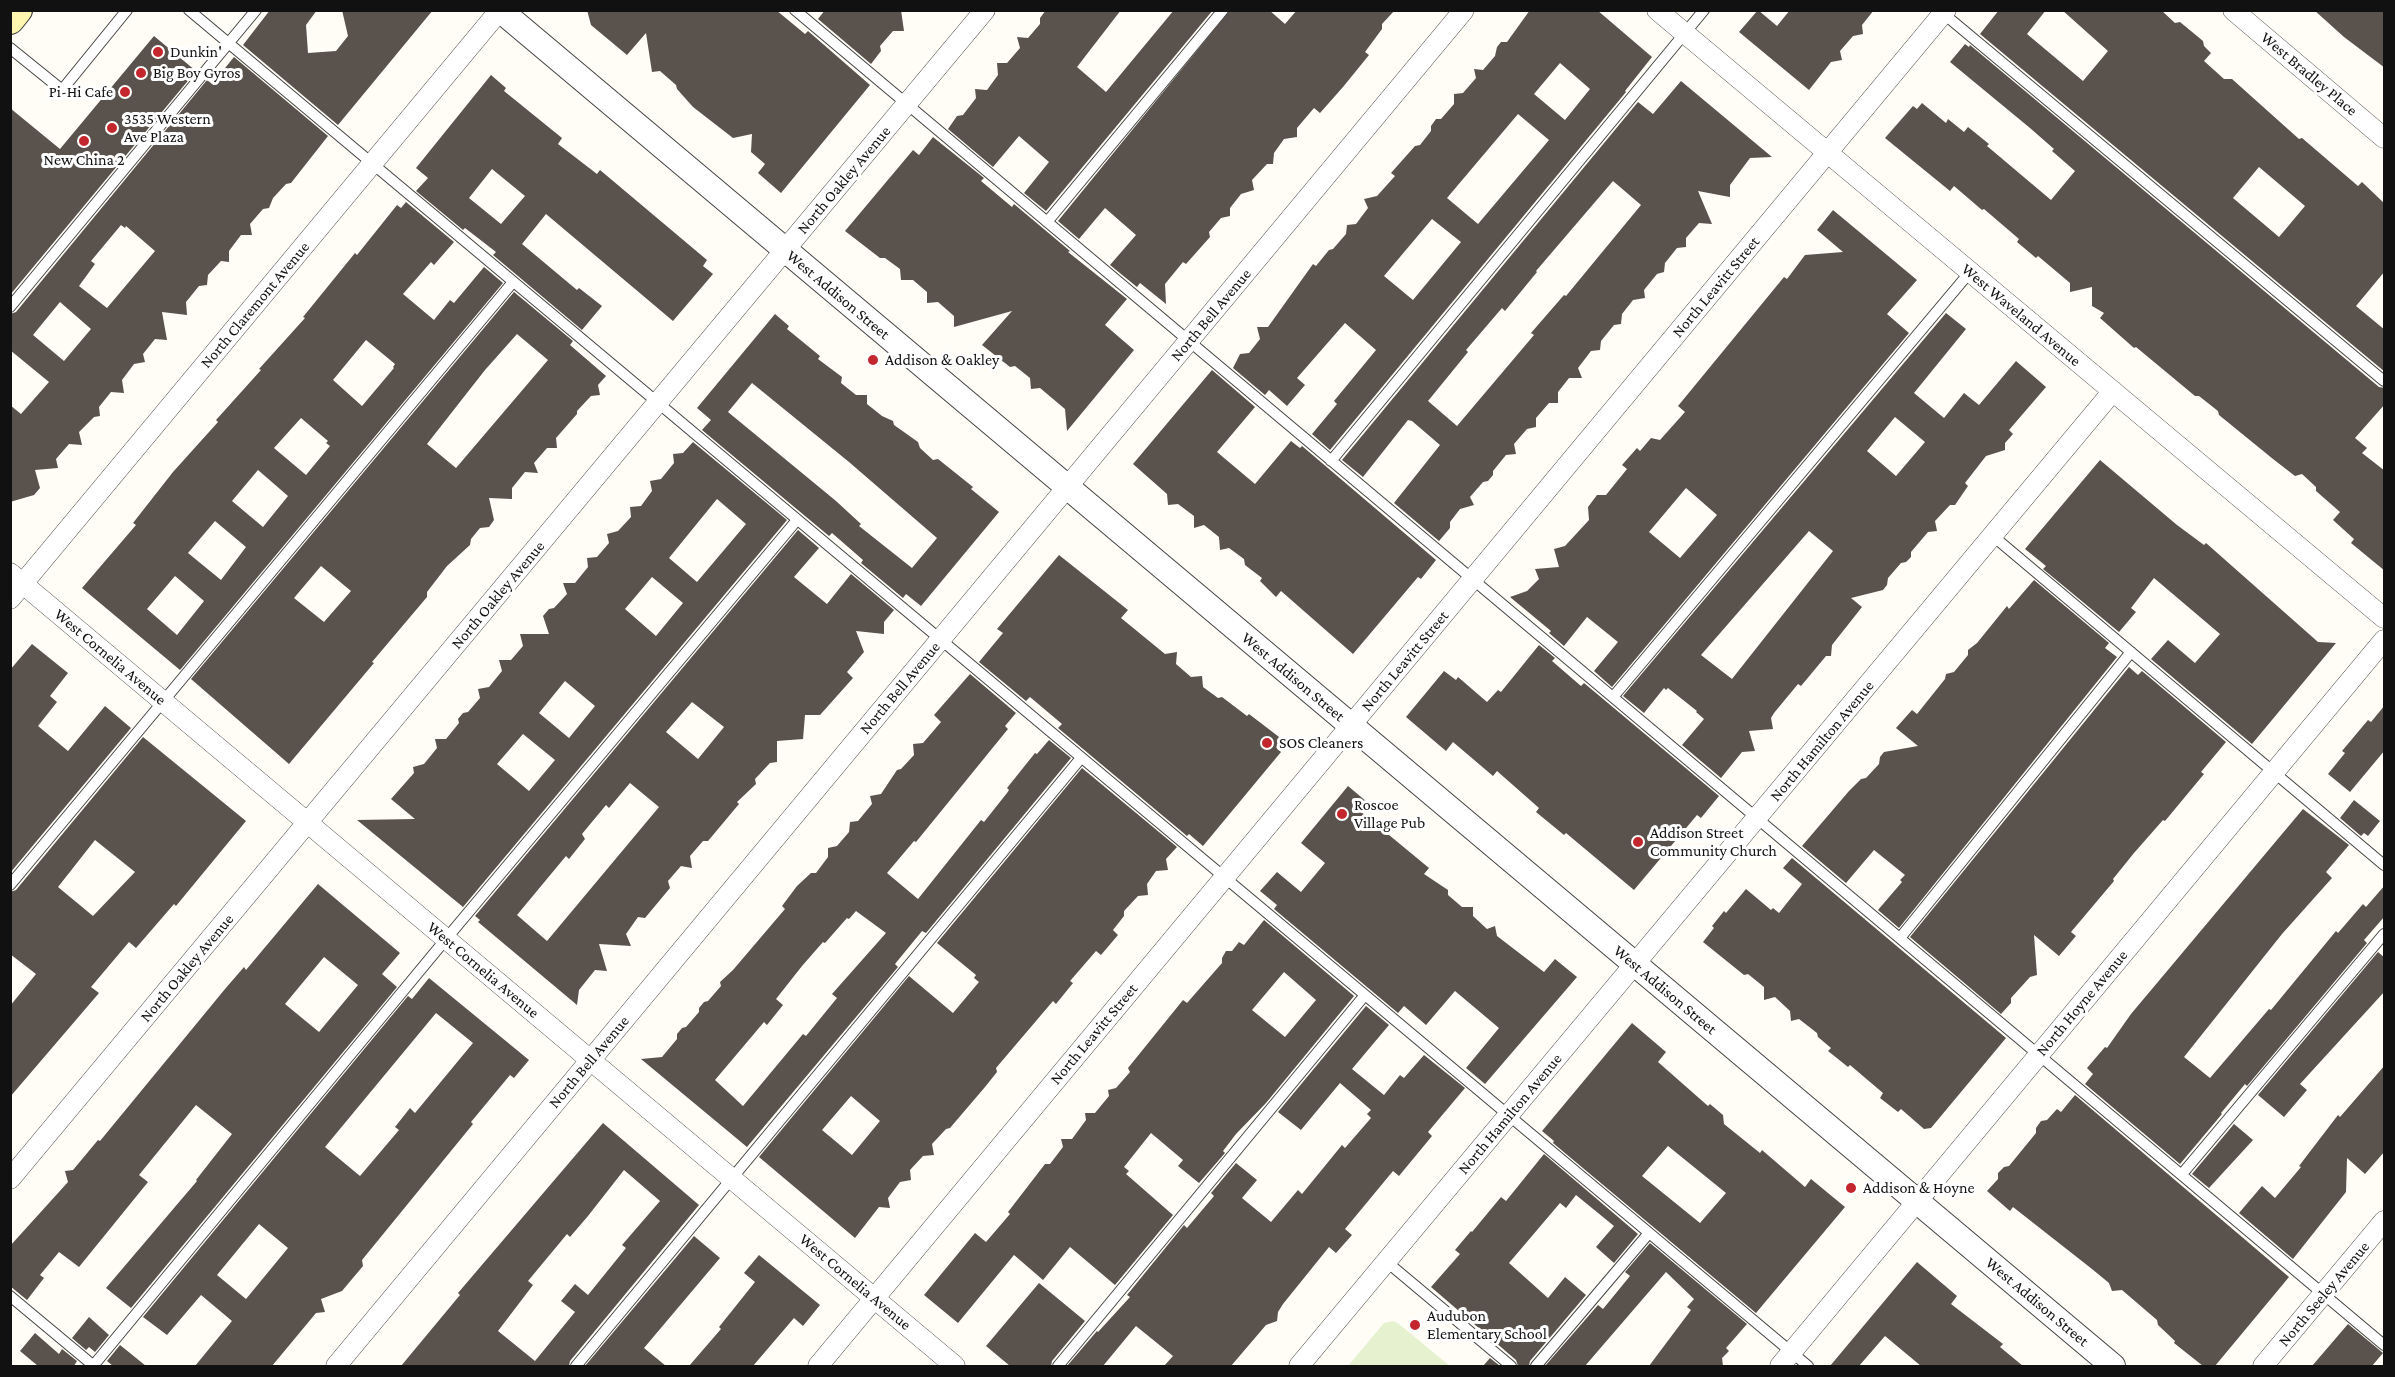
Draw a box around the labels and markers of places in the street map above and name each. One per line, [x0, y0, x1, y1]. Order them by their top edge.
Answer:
place label: Dunkin' [170, 42, 222, 62]
marker: Dunkin' [151, 45, 165, 59]
place label: Big Boy Gyros [153, 63, 241, 83]
marker: Big Boy Gyros [134, 66, 148, 80]
place label: Pi-Hi Cafe [49, 82, 113, 102]
marker: Pi-Hi Cafe [118, 85, 132, 99]
place label: 3535 Western Ave Plaza [124, 109, 211, 147]
marker: 3535 Western Ave Plaza [105, 121, 119, 135]
marker: New China 2 [77, 134, 91, 148]
place label: New China 2 [43, 150, 125, 170]
place label: Addison & Oakley [885, 350, 999, 370]
marker: Addison & Oakley [866, 353, 880, 367]
place label: SOS Cleaners [1279, 733, 1363, 753]
marker: SOS Cleaners [1260, 736, 1274, 750]
place label: Roscoe Village Pub [1354, 795, 1425, 833]
marker: Roscoe Village Pub [1335, 807, 1349, 821]
place label: Addison Street Community Church [1650, 823, 1777, 861]
marker: Addison Street Community Church [1631, 835, 1645, 849]
place label: Addison & Hoyne [1863, 1178, 1975, 1198]
marker: Addison & Hoyne [1844, 1181, 1858, 1195]
place label: Audubon Elementary School [1427, 1306, 1547, 1344]
marker: Audubon Elementary School [1408, 1318, 1422, 1332]

